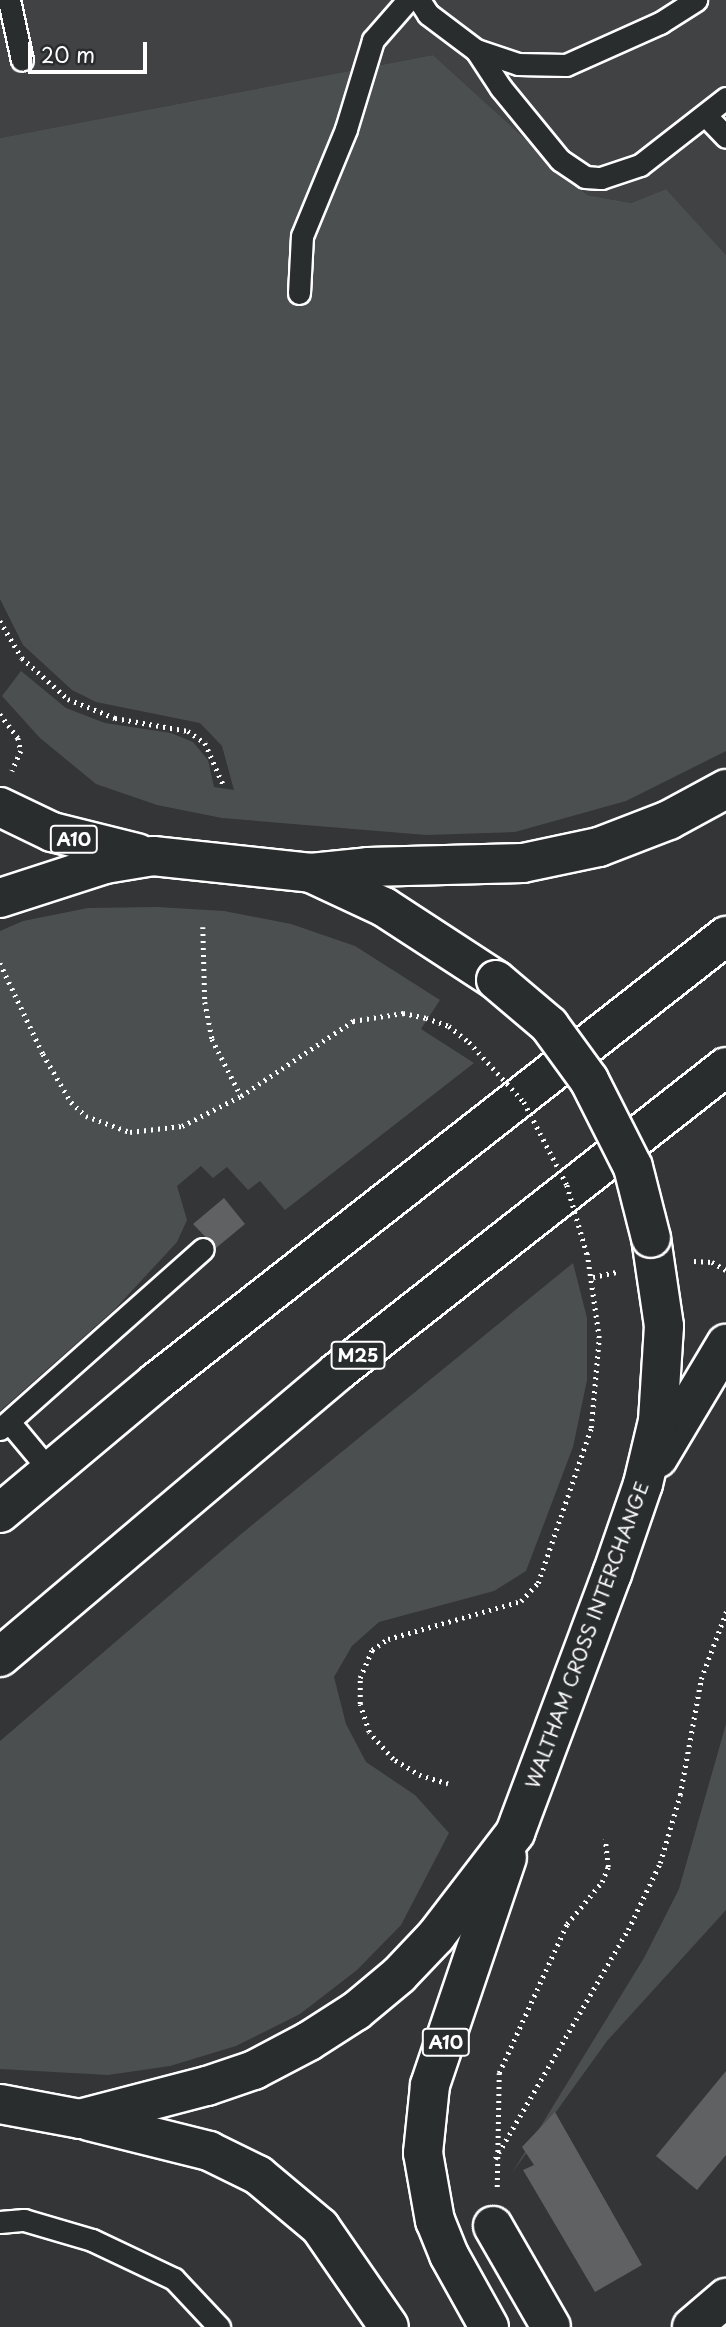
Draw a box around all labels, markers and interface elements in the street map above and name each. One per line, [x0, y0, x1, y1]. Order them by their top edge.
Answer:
scale bar [32, 28, 150, 72]
text: 20 m [41, 38, 95, 70]
road number: A10 [50, 824, 98, 854]
road number: M25 [330, 1340, 386, 1370]
street label: WALTHAM CROSS INTERCHANGE [521, 1479, 653, 1791]
road number: A10 [422, 2028, 471, 2056]

